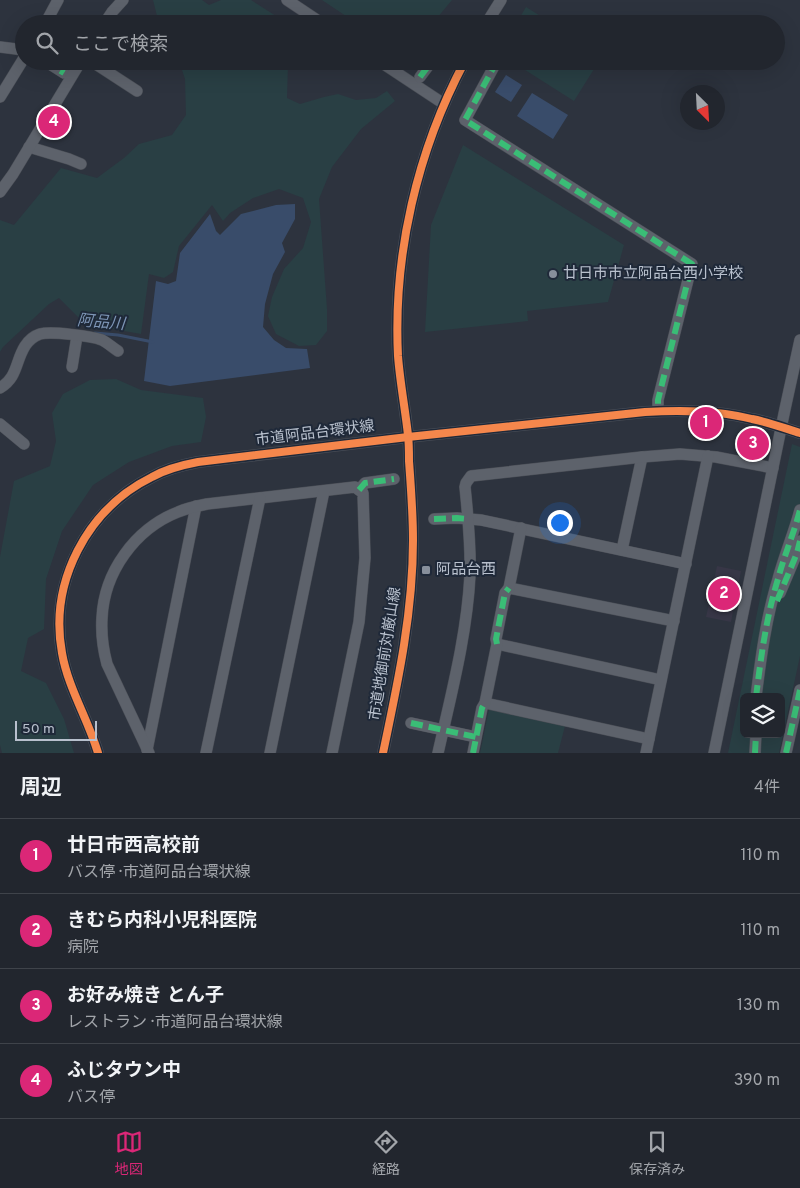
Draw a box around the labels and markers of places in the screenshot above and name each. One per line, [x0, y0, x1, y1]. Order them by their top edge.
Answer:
pin: 4 [38, 103, 70, 141]
place label: 廿日市市立阿品台西小学校 [563, 265, 743, 284]
marker: 廿日市市立阿品台西小学校 [547, 268, 559, 280]
pin: 1 [690, 404, 722, 442]
pin: 3 [737, 425, 769, 463]
place label: 阿品台西 [436, 561, 496, 580]
marker: 阿品台西 [420, 564, 432, 576]
pin: 2 [708, 575, 740, 613]

